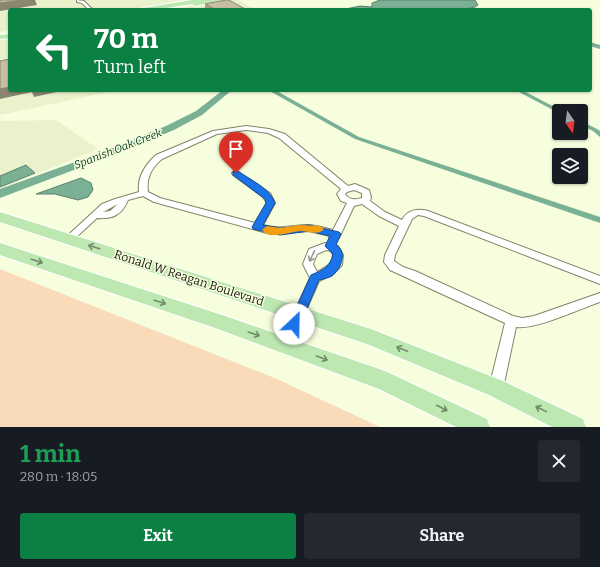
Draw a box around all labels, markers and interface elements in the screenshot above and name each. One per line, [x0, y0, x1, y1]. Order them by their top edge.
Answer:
text: 70 m [94, 22, 158, 55]
icon: left [28, 24, 80, 76]
text: Turn left [94, 56, 166, 78]
north arrow [552, 104, 588, 140]
map controls [552, 104, 588, 184]
water label: Spanish Oak Creek [72, 126, 165, 172]
pin [219, 132, 253, 173]
icon: arrive [225, 138, 247, 160]
button: layers [552, 148, 588, 184]
one-way arrow [87, 243, 100, 250]
street label: Ronald W Reagan Boulevard [112, 247, 266, 309]
one-way arrow [308, 250, 315, 262]
one-way arrow [30, 258, 43, 265]
one-way arrow [154, 299, 166, 307]
position arrow [273, 303, 315, 345]
one-way arrow [247, 331, 260, 338]
one-way arrow [396, 345, 408, 353]
one-way arrow [315, 355, 327, 363]
one-way arrow [435, 405, 447, 412]
one-way arrow [535, 405, 547, 413]
text: 1 min [20, 440, 81, 468]
button: close [538, 440, 580, 482]
text: 280 m · 18:05 [20, 469, 97, 484]
button: Exit [20, 513, 296, 559]
button: Share [304, 513, 580, 559]

